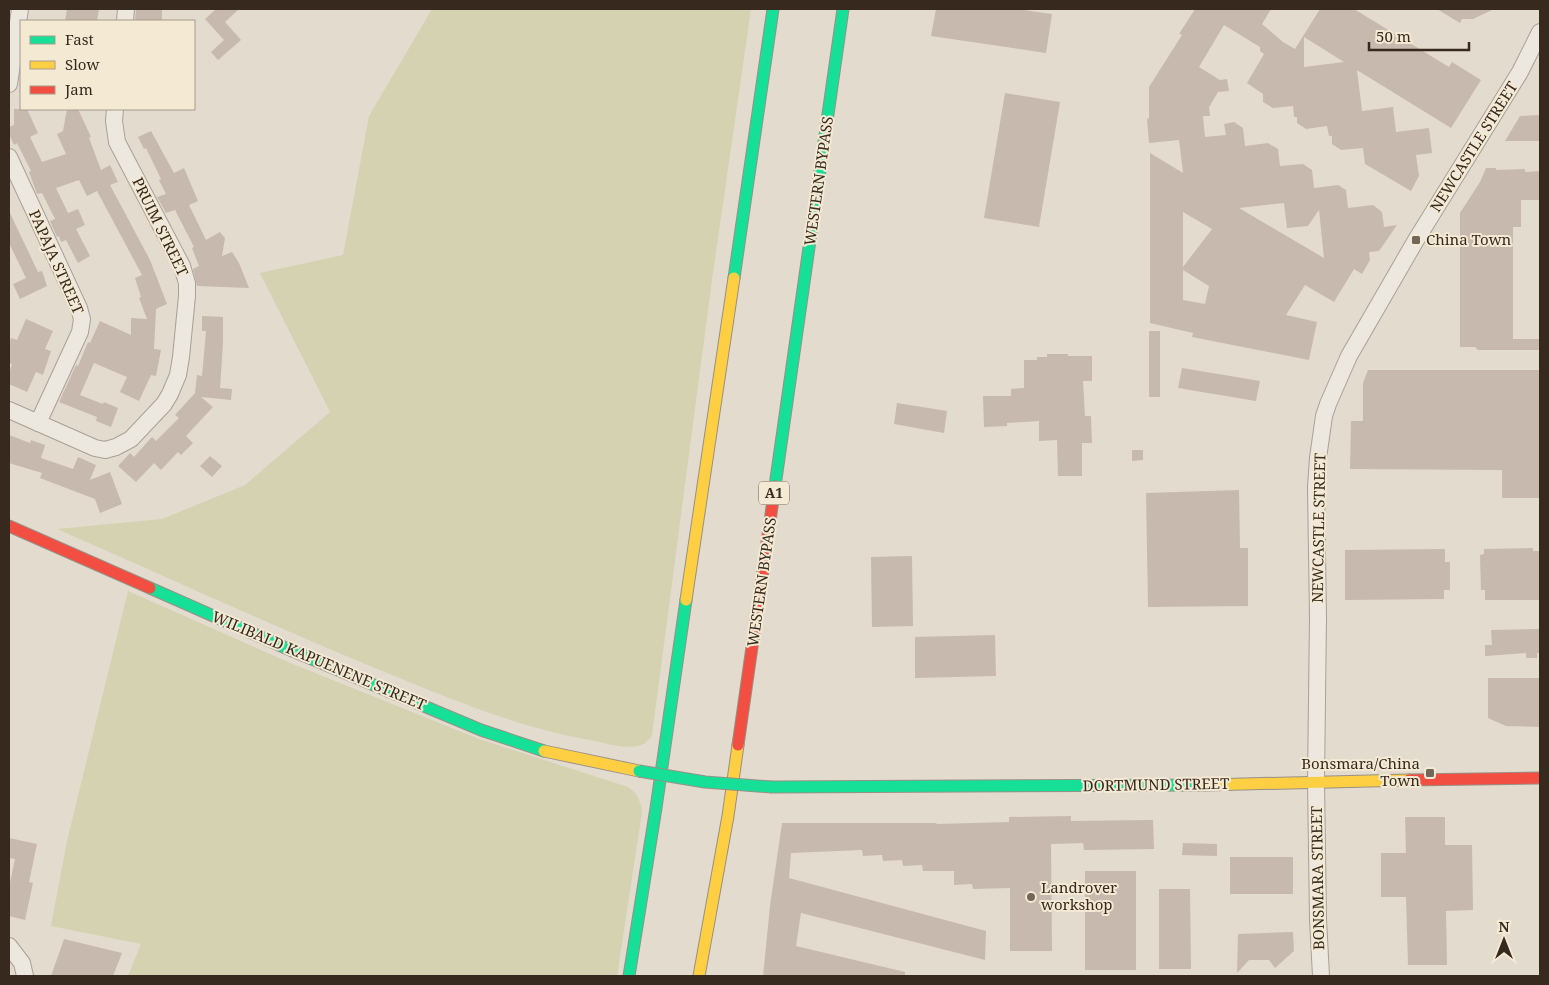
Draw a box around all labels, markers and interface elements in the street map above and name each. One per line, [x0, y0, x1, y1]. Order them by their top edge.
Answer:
legend [20, 20, 195, 110]
scale bar [1369, 20, 1469, 52]
text: 50 m [1376, 26, 1411, 46]
text: Fast [65, 29, 94, 49]
text: Slow [65, 54, 99, 74]
street label: NEWCASTLE STREET [1425, 78, 1521, 215]
text: Jam [64, 79, 93, 99]
street label: WESTERN BYPASS [799, 115, 837, 247]
street label: PRUIM STREET [128, 174, 194, 279]
street label: PAPAJA STREET [25, 206, 89, 317]
place label: China Town [1426, 229, 1512, 249]
marker: China Town [1410, 234, 1422, 246]
street label: NEWCASTLE STREET [1307, 453, 1329, 603]
road number: A1 [759, 482, 789, 504]
street label: WESTERN BYPASS [742, 516, 780, 648]
street label: WILIBALD KAPUENENE STREET [209, 606, 430, 714]
place label: Bonsmara/China Town [1301, 753, 1420, 790]
marker: Bonsmara/China Town [1424, 767, 1436, 779]
street label: DORTMUND STREET [1082, 773, 1229, 795]
street label: BONSMARA STREET [1306, 806, 1328, 950]
place label: Landrover workshop [1041, 877, 1117, 914]
marker: Landrover workshop [1025, 891, 1037, 903]
north arrow [1479, 915, 1529, 965]
text: N [1498, 917, 1510, 936]

